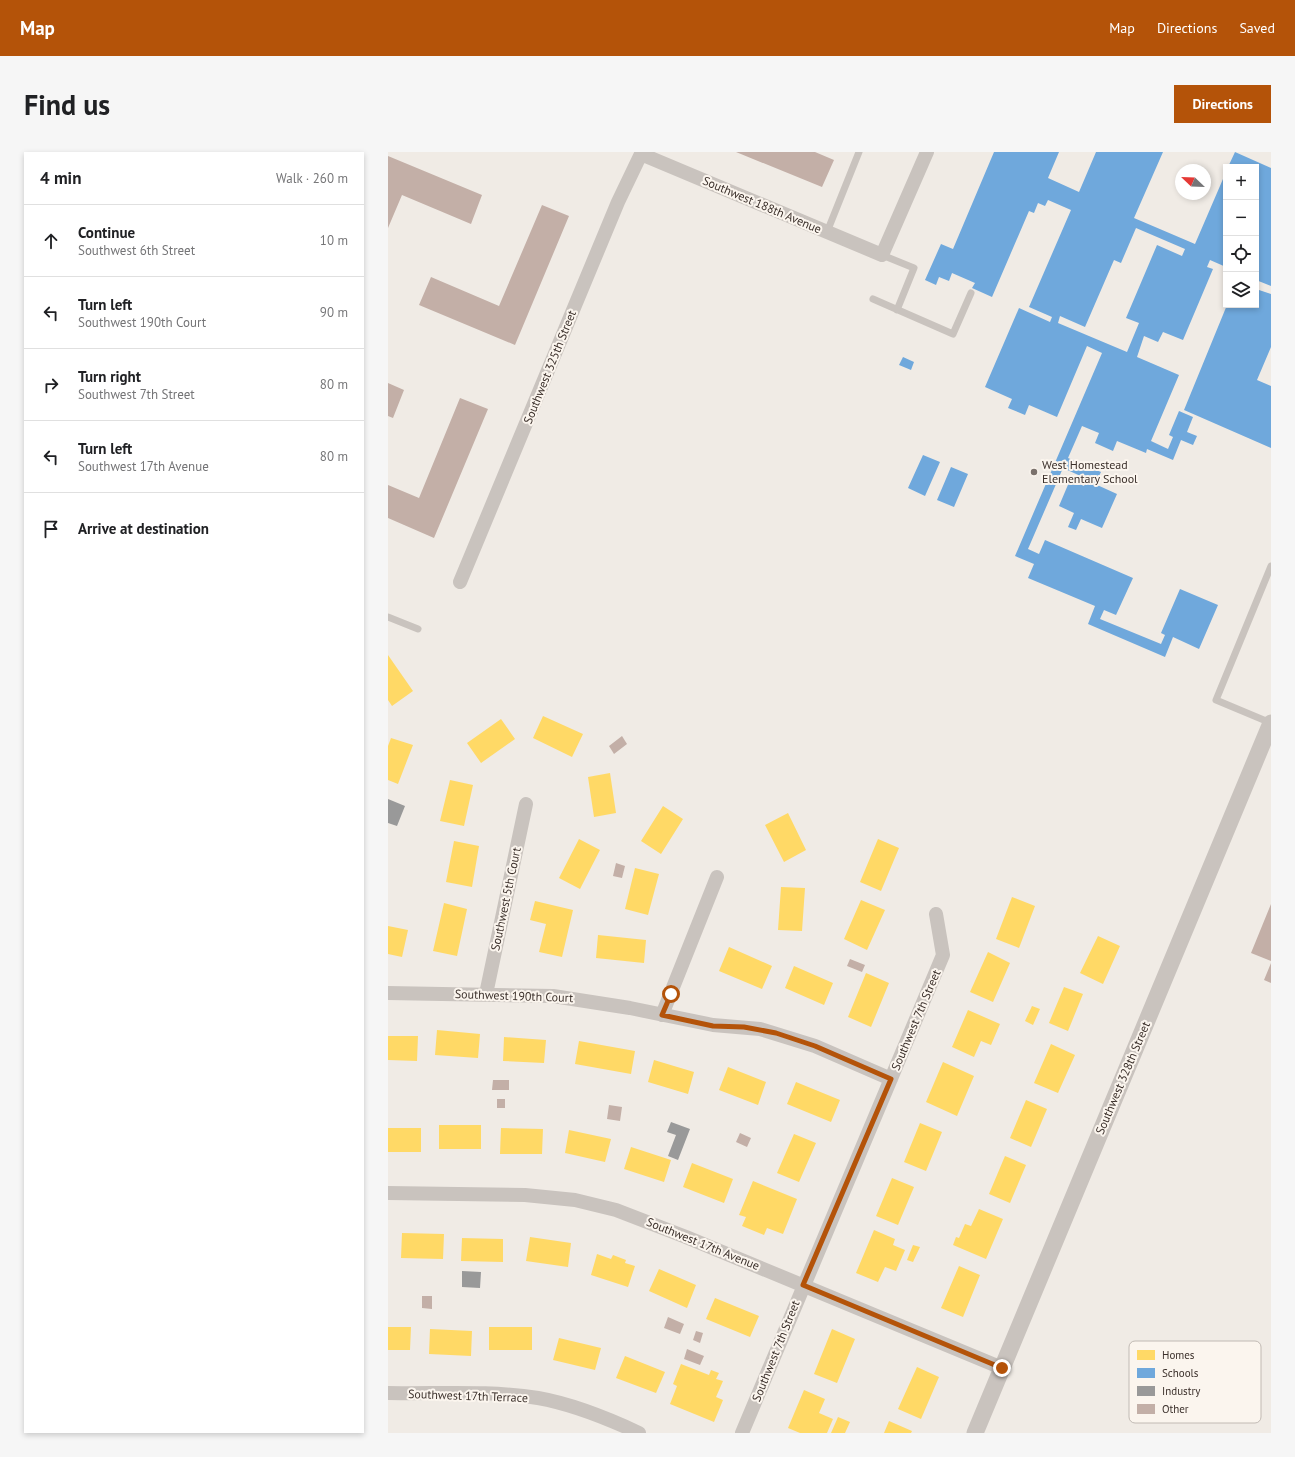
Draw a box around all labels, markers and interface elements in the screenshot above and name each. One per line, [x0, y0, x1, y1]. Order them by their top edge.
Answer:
text: Map [20, 16, 55, 40]
text: Map [1109, 19, 1135, 37]
text: Directions [1157, 19, 1217, 37]
text: Saved [1239, 19, 1275, 37]
button: Directions [1174, 85, 1271, 123]
text: Find us [24, 86, 110, 123]
north arrow [1175, 164, 1211, 200]
map controls [1223, 164, 1259, 308]
button: + [1223, 164, 1259, 200]
text: 4 min [40, 167, 81, 189]
text: Walk · 260 m [276, 170, 348, 187]
street label: Southwest 188th Avenue [701, 173, 824, 236]
button: − [1223, 200, 1259, 236]
text: Continue [78, 223, 135, 242]
icon: ahead [40, 230, 62, 252]
text: 10 m [320, 232, 348, 249]
button: locate [1223, 236, 1259, 272]
text: Southwest 6th Street [78, 242, 195, 259]
button: layers [1223, 272, 1259, 308]
text: Turn left [78, 295, 132, 314]
icon: left [40, 302, 62, 324]
text: 90 m [320, 304, 348, 321]
street label: Southwest 325th Street [520, 308, 579, 426]
text: Southwest 190th Court [78, 314, 206, 331]
text: Turn right [78, 367, 141, 386]
icon: right [40, 374, 62, 396]
text: 80 m [320, 376, 348, 393]
text: Southwest 7th Street [78, 386, 195, 403]
text: Turn left [78, 439, 132, 458]
icon: left [40, 446, 62, 468]
text: 80 m [320, 448, 348, 465]
place label: West Homestead Elementary School [1042, 457, 1138, 486]
text: Southwest 17th Avenue [78, 458, 209, 475]
marker: West Homestead Elementary School [1029, 467, 1039, 477]
icon: arrive [40, 518, 62, 540]
text: Arrive at destination [78, 519, 209, 538]
street label: Southwest 5th Court [487, 846, 524, 952]
street label: Southwest 7th Street [888, 967, 943, 1072]
route start [662, 985, 680, 1003]
street label: Southwest 190th Court [455, 986, 573, 1005]
street label: Southwest 328th Street [1092, 1019, 1153, 1136]
street label: Southwest 17th Avenue [644, 1214, 762, 1273]
street label: Southwest 7th Street [748, 1298, 803, 1404]
legend [1129, 1341, 1261, 1423]
text: Homes [1162, 1348, 1195, 1362]
route end [993, 1359, 1011, 1377]
text: Schools [1162, 1366, 1199, 1380]
text: Industry [1162, 1384, 1201, 1398]
street label: Southwest 17th Terrace [408, 1386, 528, 1405]
text: Other [1162, 1402, 1189, 1416]

